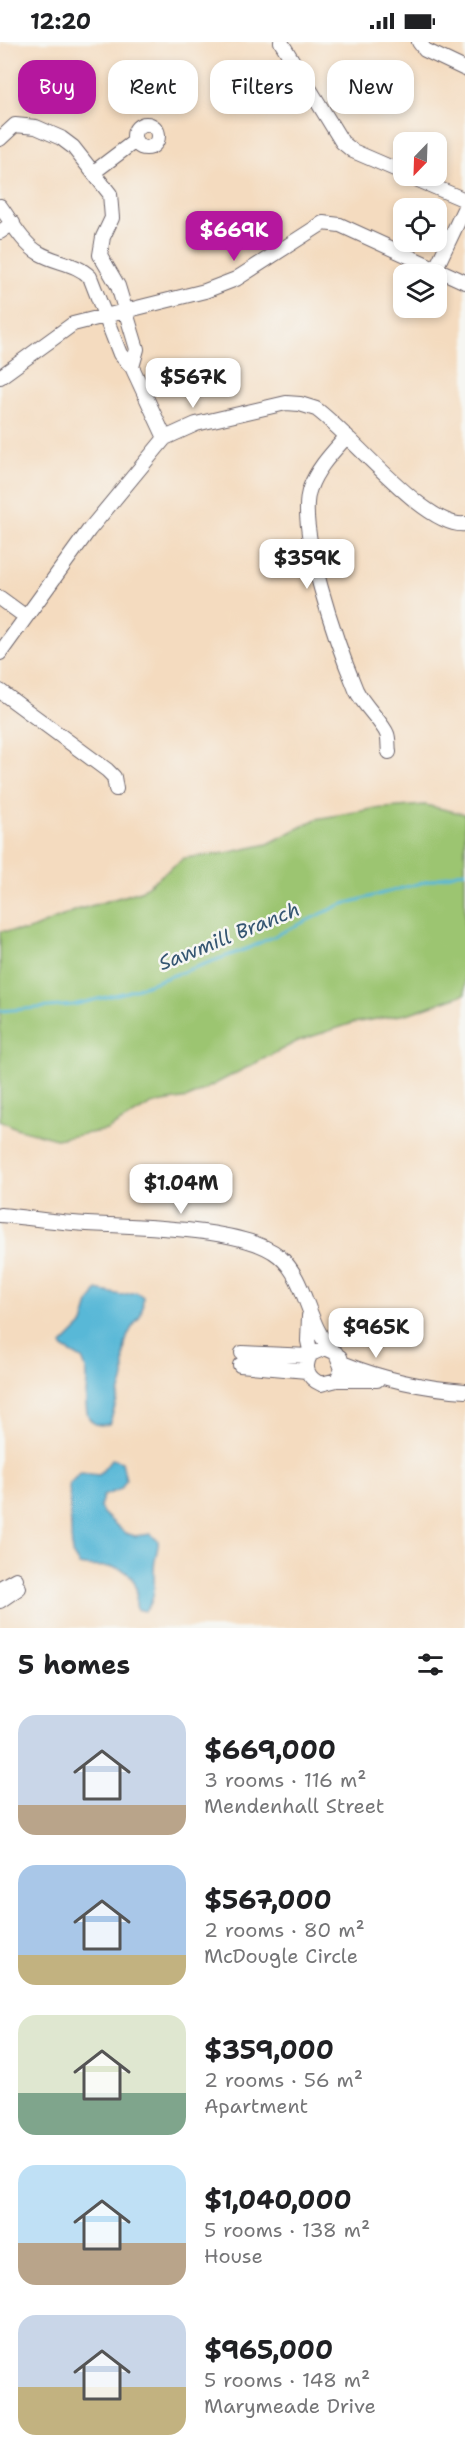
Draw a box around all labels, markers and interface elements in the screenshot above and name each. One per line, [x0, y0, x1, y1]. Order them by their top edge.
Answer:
text: 12:20 [30, 7, 91, 36]
chip: Buy [18, 60, 96, 114]
chip: Rent [108, 60, 198, 114]
chip: Filters [210, 60, 315, 114]
chip: New [327, 60, 414, 114]
north arrow [393, 132, 447, 186]
map controls [393, 132, 447, 318]
button: locate [393, 198, 447, 252]
pin: $669K [192, 211, 276, 262]
text: $669K [200, 217, 268, 243]
button: layers [393, 264, 447, 318]
pin: $567K [151, 358, 235, 409]
text: $567K [160, 364, 226, 390]
pin: $359K [265, 539, 349, 590]
text: $359K [273, 545, 341, 571]
water label: Sawmill Branch [155, 896, 303, 976]
pin: $1.04M [132, 1164, 230, 1215]
text: $1.04M [144, 1170, 218, 1196]
pin: $965K [334, 1308, 418, 1359]
text: $965K [343, 1314, 409, 1340]
text: 5 homes [18, 1647, 130, 1682]
icon: filters [414, 1648, 447, 1681]
text: $669,000 [204, 1732, 336, 1767]
icon: home [66, 1739, 138, 1811]
text: 3 rooms · 116 m² [204, 1767, 366, 1793]
text: Mendenhall Street [204, 1793, 384, 1819]
text: $567,000 [204, 1882, 332, 1917]
icon: home [66, 1889, 138, 1961]
text: 2 rooms · 80 m² [204, 1917, 365, 1943]
text: McDougle Circle [204, 1943, 358, 1969]
text: $359,000 [204, 2032, 334, 2067]
icon: home [66, 2039, 138, 2111]
text: 2 rooms · 56 m² [204, 2067, 363, 2093]
text: Apartment [204, 2093, 308, 2119]
text: $1,040,000 [204, 2182, 352, 2217]
icon: home [66, 2189, 138, 2261]
text: 5 rooms · 138 m² [204, 2217, 370, 2243]
text: House [204, 2243, 263, 2269]
text: $965,000 [204, 2332, 333, 2367]
icon: home [66, 2339, 138, 2411]
text: 5 rooms · 148 m² [204, 2367, 370, 2393]
text: Marymeade Drive [204, 2393, 376, 2419]

